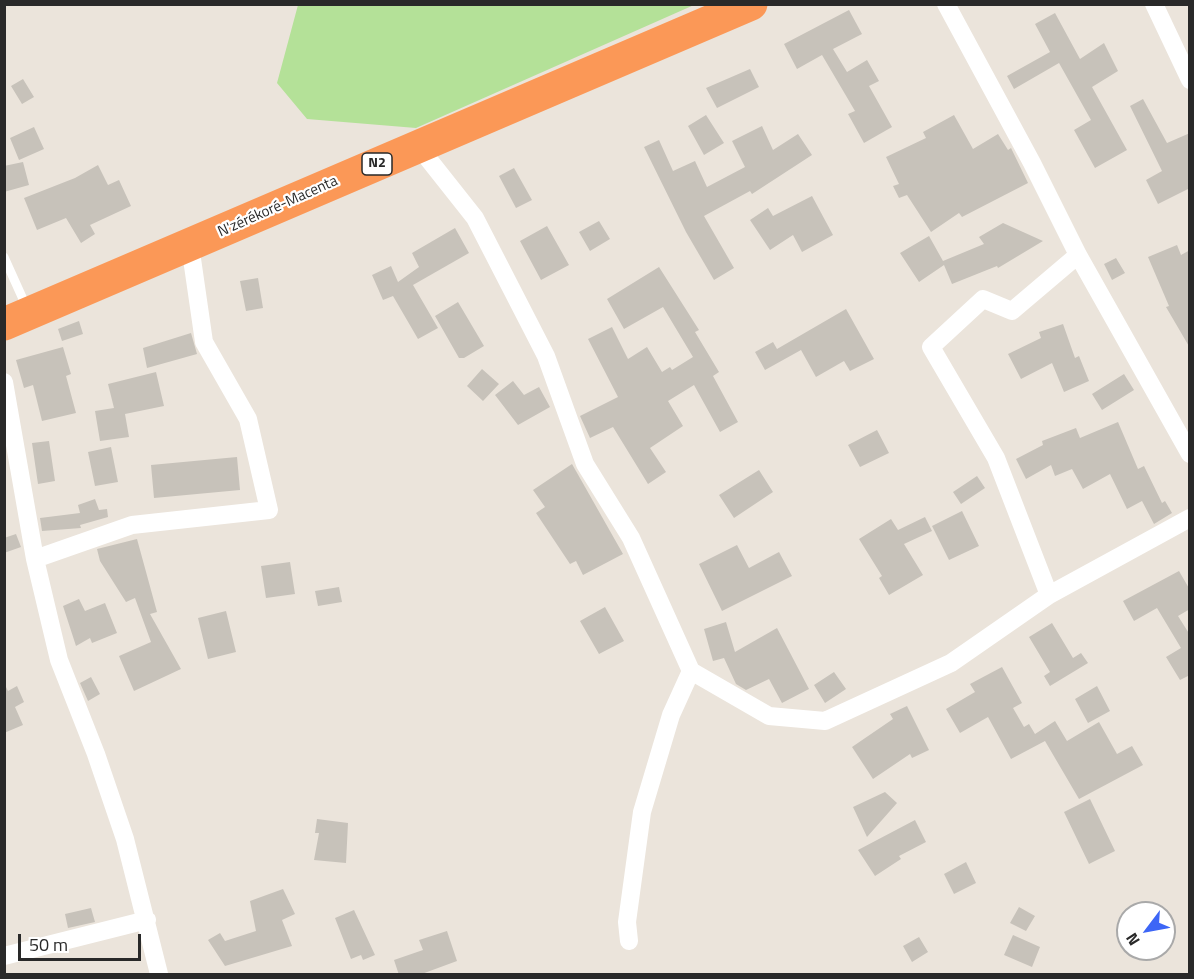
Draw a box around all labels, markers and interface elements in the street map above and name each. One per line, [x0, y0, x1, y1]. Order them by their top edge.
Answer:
road number: N2 [362, 153, 392, 175]
street label: N'zérékoré-Macenta [215, 172, 341, 242]
north arrow [1116, 901, 1176, 961]
scale bar [21, 922, 144, 960]
text: N [1119, 928, 1146, 951]
text: 50 m [29, 931, 68, 958]

